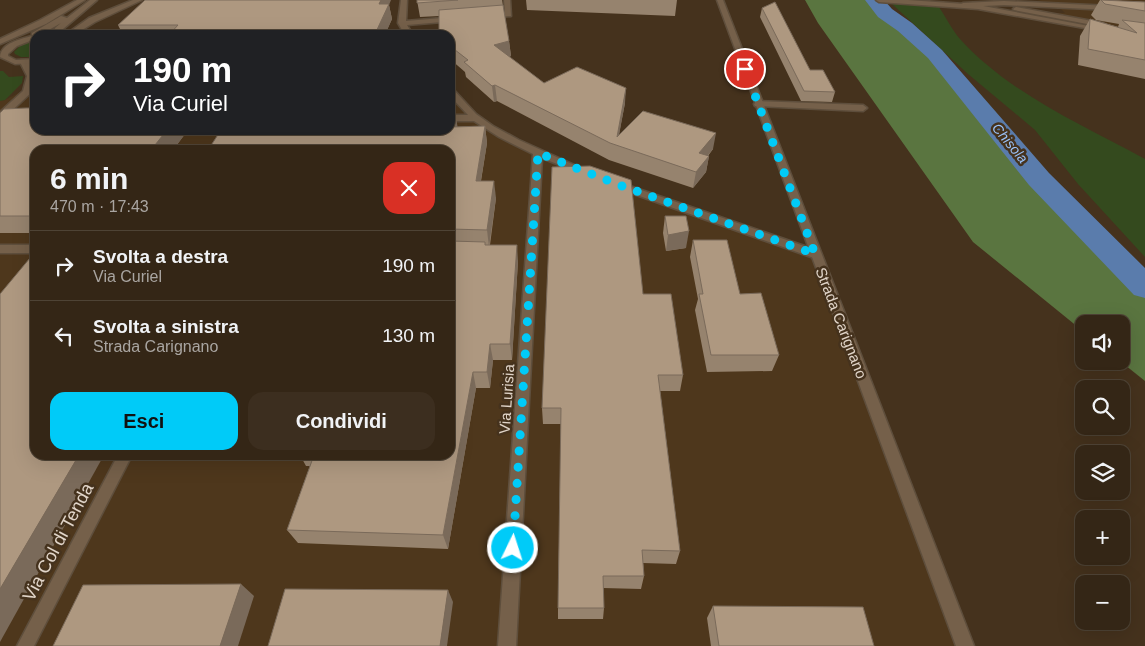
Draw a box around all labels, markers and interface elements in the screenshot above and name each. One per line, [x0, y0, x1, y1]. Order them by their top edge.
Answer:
pin [724, 48, 766, 90]
icon: right [50, 50, 115, 115]
text: 190 m [133, 50, 232, 89]
icon: arrive [731, 55, 759, 83]
text: Via Curiel [133, 91, 228, 116]
water label: Chisola [989, 120, 1031, 166]
text: 6 min [50, 162, 128, 195]
button: close [383, 162, 435, 214]
text: 470 m · 17:43 [50, 198, 149, 215]
text: Svolta a destra [93, 246, 228, 267]
icon: right [50, 252, 78, 280]
text: 190 m [382, 255, 435, 276]
street label: Strada Carignano [812, 265, 870, 381]
text: Via Curiel [93, 268, 162, 285]
map controls [1075, 315, 1130, 630]
button: sound [1075, 315, 1130, 370]
text: Svolta a sinistra [93, 316, 239, 337]
icon: left [50, 322, 78, 350]
text: 130 m [382, 325, 435, 346]
text: Strada Carignano [93, 338, 218, 355]
street label: Via Lurisia [496, 363, 517, 434]
button: search [1075, 380, 1130, 435]
button: Esci [50, 392, 238, 450]
button: Condividi [248, 392, 435, 450]
button: layers [1075, 445, 1130, 500]
street label: Via Col di Tenda [19, 479, 98, 604]
button: + [1075, 510, 1130, 565]
position arrow [486, 521, 538, 573]
button: − [1075, 575, 1130, 630]

